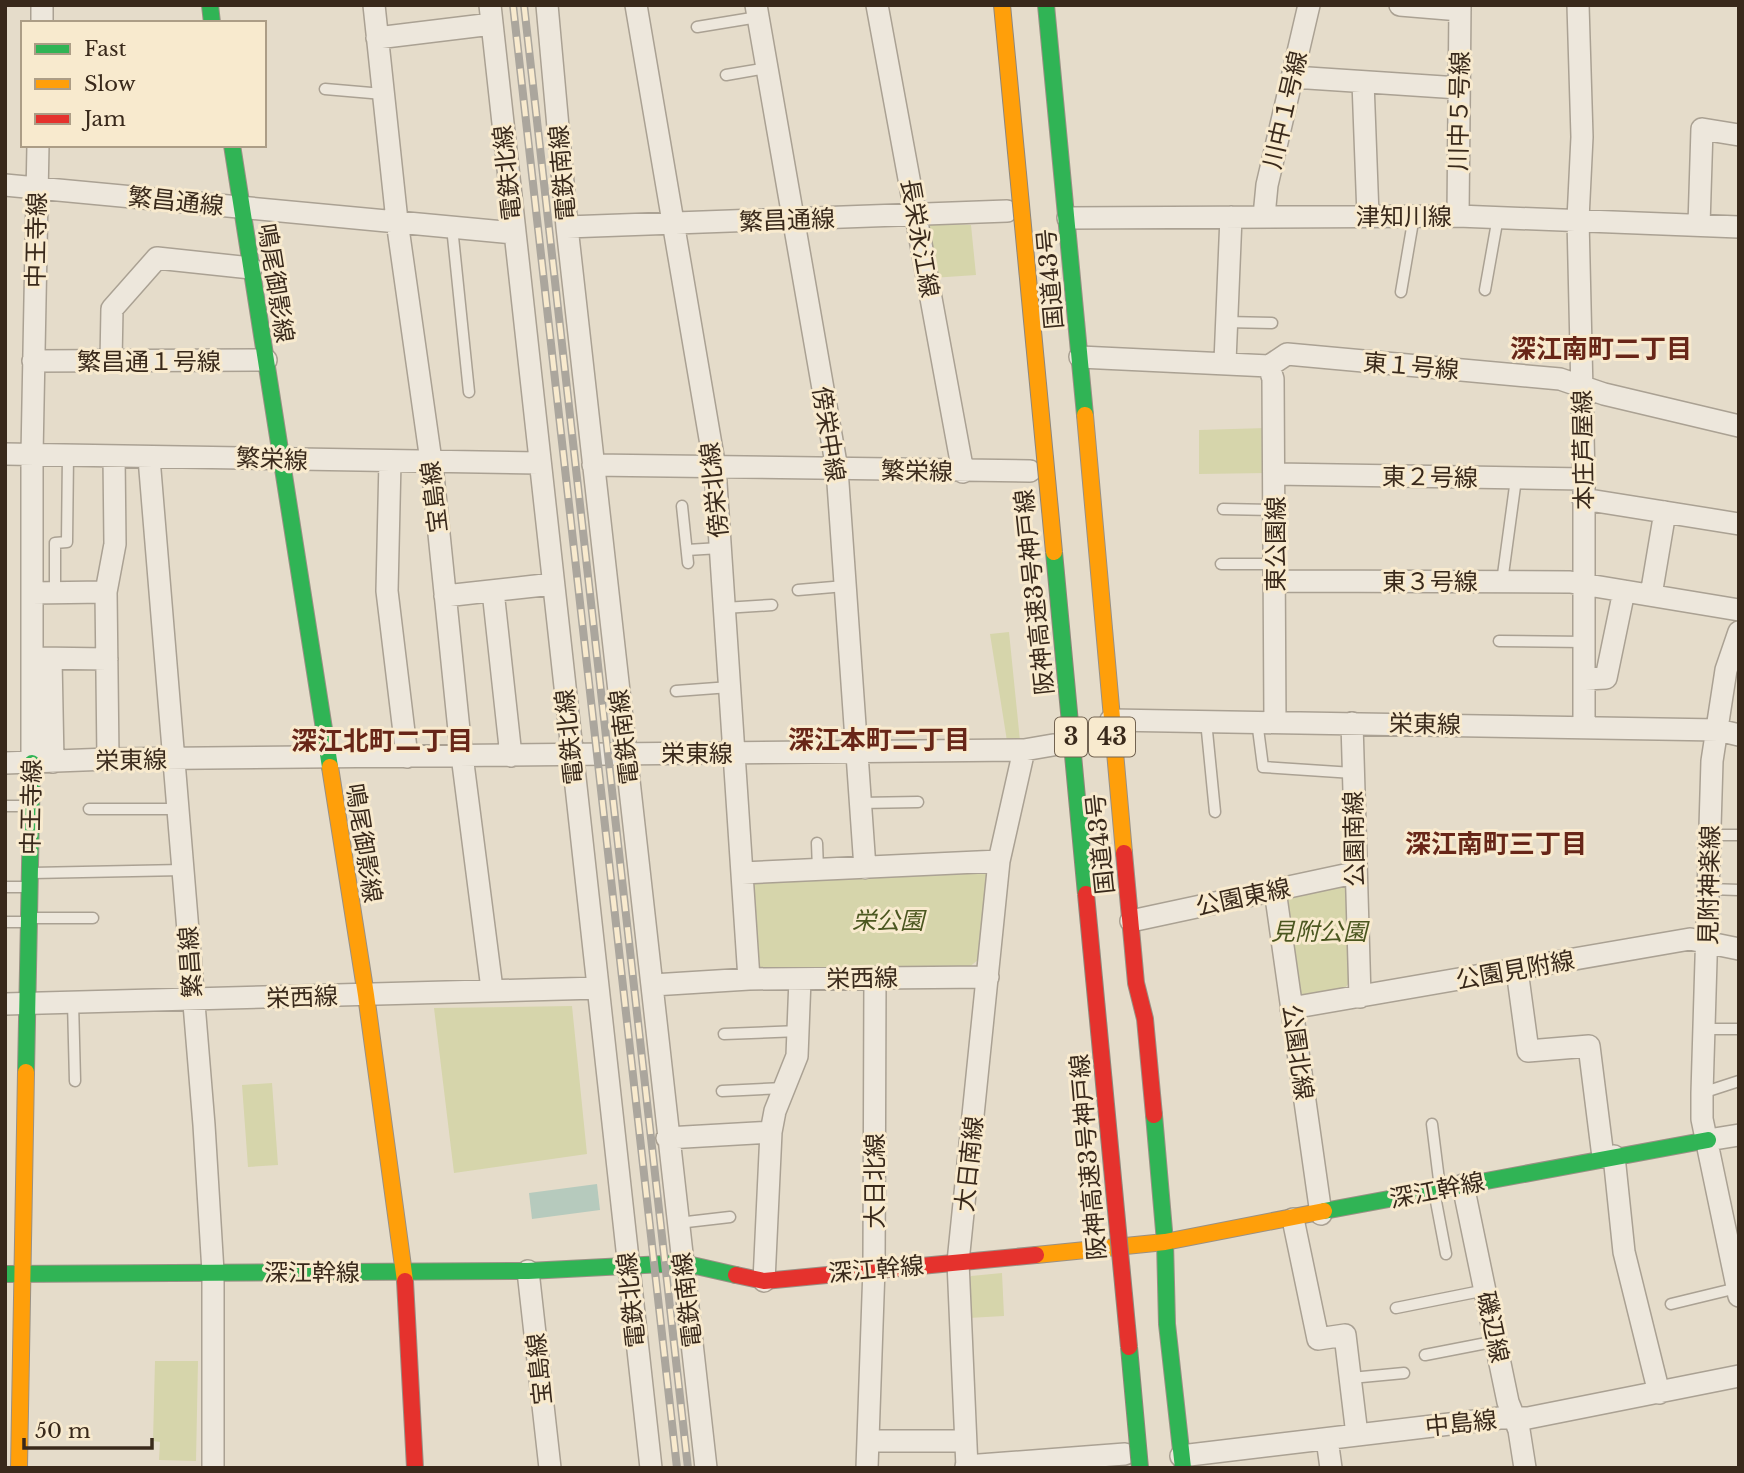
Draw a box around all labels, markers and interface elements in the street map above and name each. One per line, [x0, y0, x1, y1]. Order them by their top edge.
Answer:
legend [21, 21, 266, 147]
text: Fast [84, 36, 126, 62]
street label: 川中１号線 [1257, 48, 1313, 172]
street label: 川中５号線 [1443, 51, 1475, 171]
text: Slow [84, 71, 136, 97]
text: Jam [81, 106, 126, 132]
street label: 電鉄北線 [488, 124, 526, 222]
street label: 電鉄南線 [543, 124, 581, 222]
street label: 長栄永江線 [895, 176, 945, 300]
street label: 繁昌通線 [127, 182, 225, 220]
street label: 中王寺線 [21, 192, 51, 288]
street label: 津知川線 [1356, 202, 1452, 231]
street label: 繁昌通線 [739, 204, 835, 236]
street label: 鳴尾御影線 [252, 221, 300, 345]
street label: 国道43号 [1031, 228, 1069, 330]
district label: 深江南町二丁目 [1510, 333, 1692, 365]
street label: 繁昌通１号線 [77, 347, 221, 376]
street label: 東１号線 [1362, 347, 1460, 385]
street label: 傍栄中線 [807, 384, 851, 484]
street label: 本庄芦屋線 [1567, 390, 1599, 510]
street label: 傍栄北線 [695, 441, 733, 539]
street label: 繁栄線 [235, 443, 309, 475]
street label: 繁栄線 [881, 456, 953, 486]
street label: 宝島線 [415, 460, 453, 534]
street label: 東２号線 [1382, 462, 1478, 492]
street label: 阪神高速3号神戸線 [1009, 488, 1059, 696]
street label: 東公園線 [1261, 496, 1290, 592]
street label: 東３号線 [1382, 567, 1478, 596]
street label: 電鉄北線 [550, 688, 588, 786]
street label: 電鉄南線 [604, 688, 644, 786]
street label: 栄東線 [1389, 709, 1461, 739]
road number: 3 [1055, 718, 1087, 757]
road number: 43 [1089, 718, 1135, 757]
district label: 深江本町二丁目 [788, 724, 970, 756]
district label: 深江北町二丁目 [291, 725, 473, 757]
street label: 栄東線 [661, 739, 733, 768]
street label: 栄東線 [95, 745, 167, 775]
street label: 中王寺線 [16, 759, 46, 855]
street label: 鳴尾御影線 [340, 781, 388, 905]
street label: 公園南線 [1339, 791, 1369, 887]
street label: 国道43号 [1080, 792, 1120, 896]
street label: 見附神楽線 [1693, 825, 1725, 945]
district label: 深江南町三丁目 [1405, 828, 1587, 860]
street label: 公園東線 [1193, 873, 1293, 921]
park label: 栄公園 [852, 906, 927, 935]
park label: 見附公園 [1271, 917, 1370, 946]
street label: 繁昌線 [173, 925, 207, 999]
street label: 公園見附線 [1453, 945, 1577, 995]
street label: 栄西線 [826, 963, 898, 993]
street label: 栄西線 [266, 981, 338, 1013]
street label: 公園北線 [1277, 1002, 1319, 1102]
street label: 阪神高速3号神戸線 [1065, 1053, 1111, 1261]
street label: 大日南線 [950, 1115, 988, 1213]
street label: 大日北線 [860, 1133, 889, 1229]
street label: 深江幹線 [1387, 1167, 1487, 1213]
street label: 深江幹線 [827, 1250, 925, 1288]
street label: 電鉄北線 [612, 1251, 650, 1349]
street label: 電鉄南線 [667, 1251, 707, 1349]
street label: 深江幹線 [264, 1258, 360, 1287]
street label: 磯辺線 [1471, 1289, 1515, 1365]
street label: 宝島線 [521, 1332, 557, 1406]
street label: 中島線 [1424, 1405, 1498, 1441]
scale bar [24, 1406, 152, 1450]
text: 50 m [35, 1418, 91, 1444]

